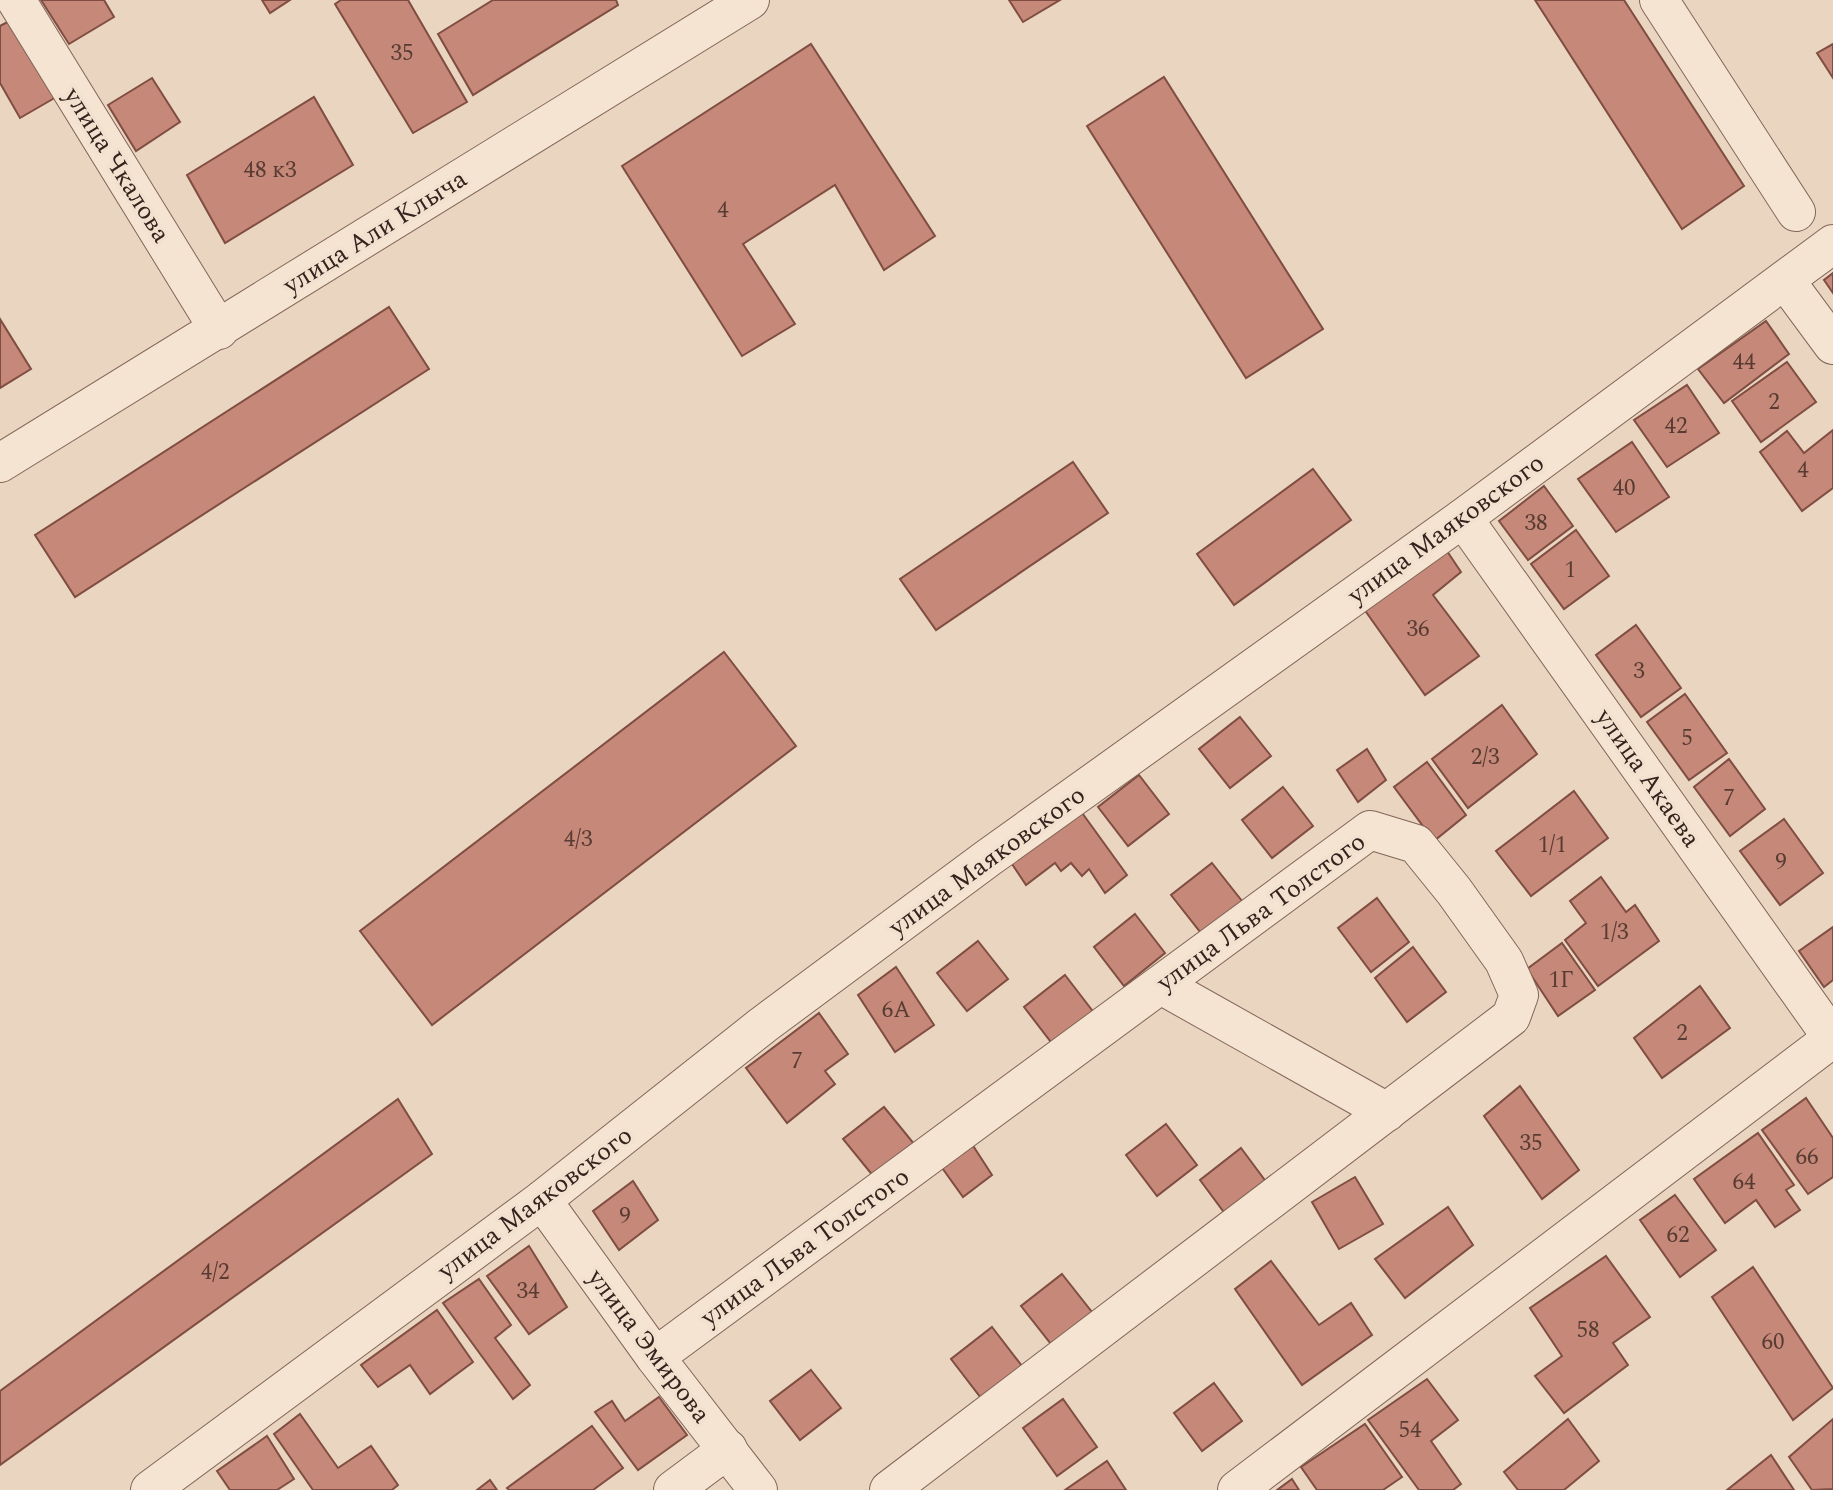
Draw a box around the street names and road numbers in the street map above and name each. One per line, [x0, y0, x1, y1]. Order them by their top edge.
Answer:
street label: улица Чкалова [53, 79, 181, 251]
street label: улица Али Клыча [274, 159, 475, 305]
street label: улица Маяковского [1338, 444, 1553, 615]
street label: улица Акаева [1585, 699, 1711, 856]
street label: улица Маяковского [879, 776, 1094, 947]
street label: улица Льва Толстого [1147, 822, 1374, 1002]
street label: улица Маяковского [428, 1116, 641, 1290]
street label: улица Льва Толстого [691, 1157, 918, 1337]
street label: улица Эмирова [577, 1259, 721, 1432]

